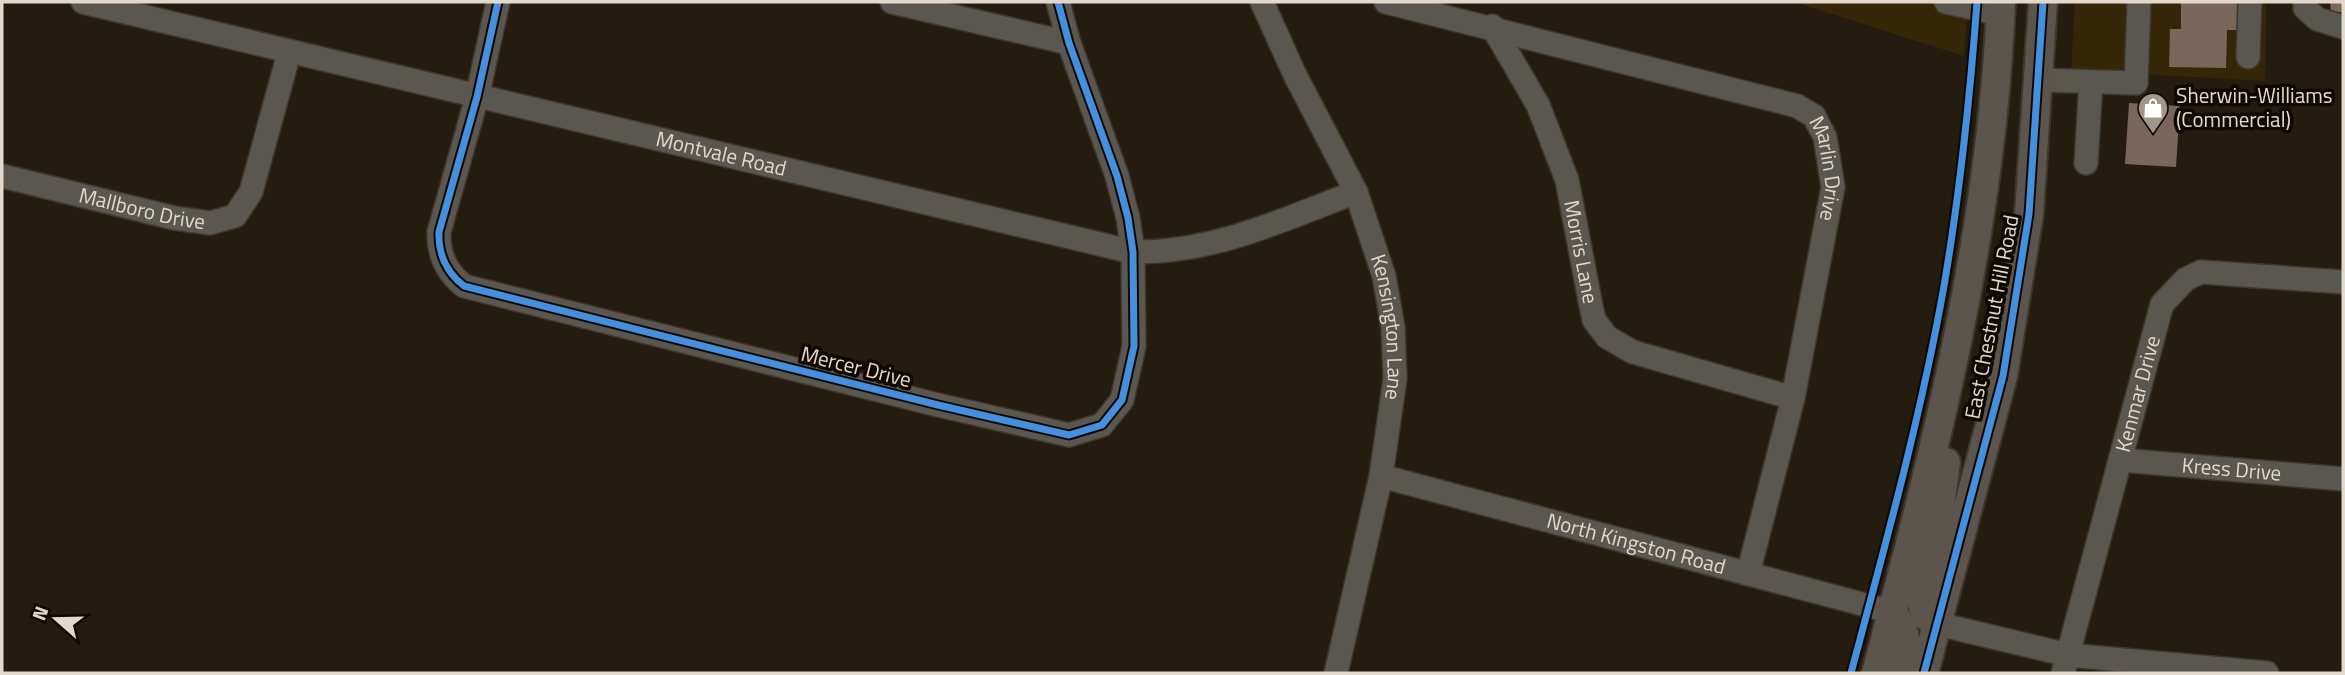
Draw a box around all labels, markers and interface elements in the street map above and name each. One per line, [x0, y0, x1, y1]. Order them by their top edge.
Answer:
place label: Sherwin-Williams (Commercial) [2176, 79, 2333, 135]
shop icon: Sherwin-Williams (Commercial) [2136, 91, 2170, 135]
street label: Marlin Drive [1802, 110, 1850, 224]
street label: Montvale Road [653, 122, 790, 184]
street label: Mallboro Drive [76, 178, 207, 237]
street label: Morris Lane [1556, 197, 1607, 306]
street label: East Chestnut Hill Road [1956, 212, 2027, 422]
street label: Kensington Lane [1363, 250, 1412, 402]
street label: Kenmar Drive [2106, 332, 2168, 455]
street label: Mercer Drive [798, 337, 915, 395]
street label: Kress Drive [2181, 448, 2283, 489]
street label: North Kingston Road [1543, 504, 1729, 582]
north arrow [21, 584, 91, 654]
text: N [24, 602, 55, 624]

